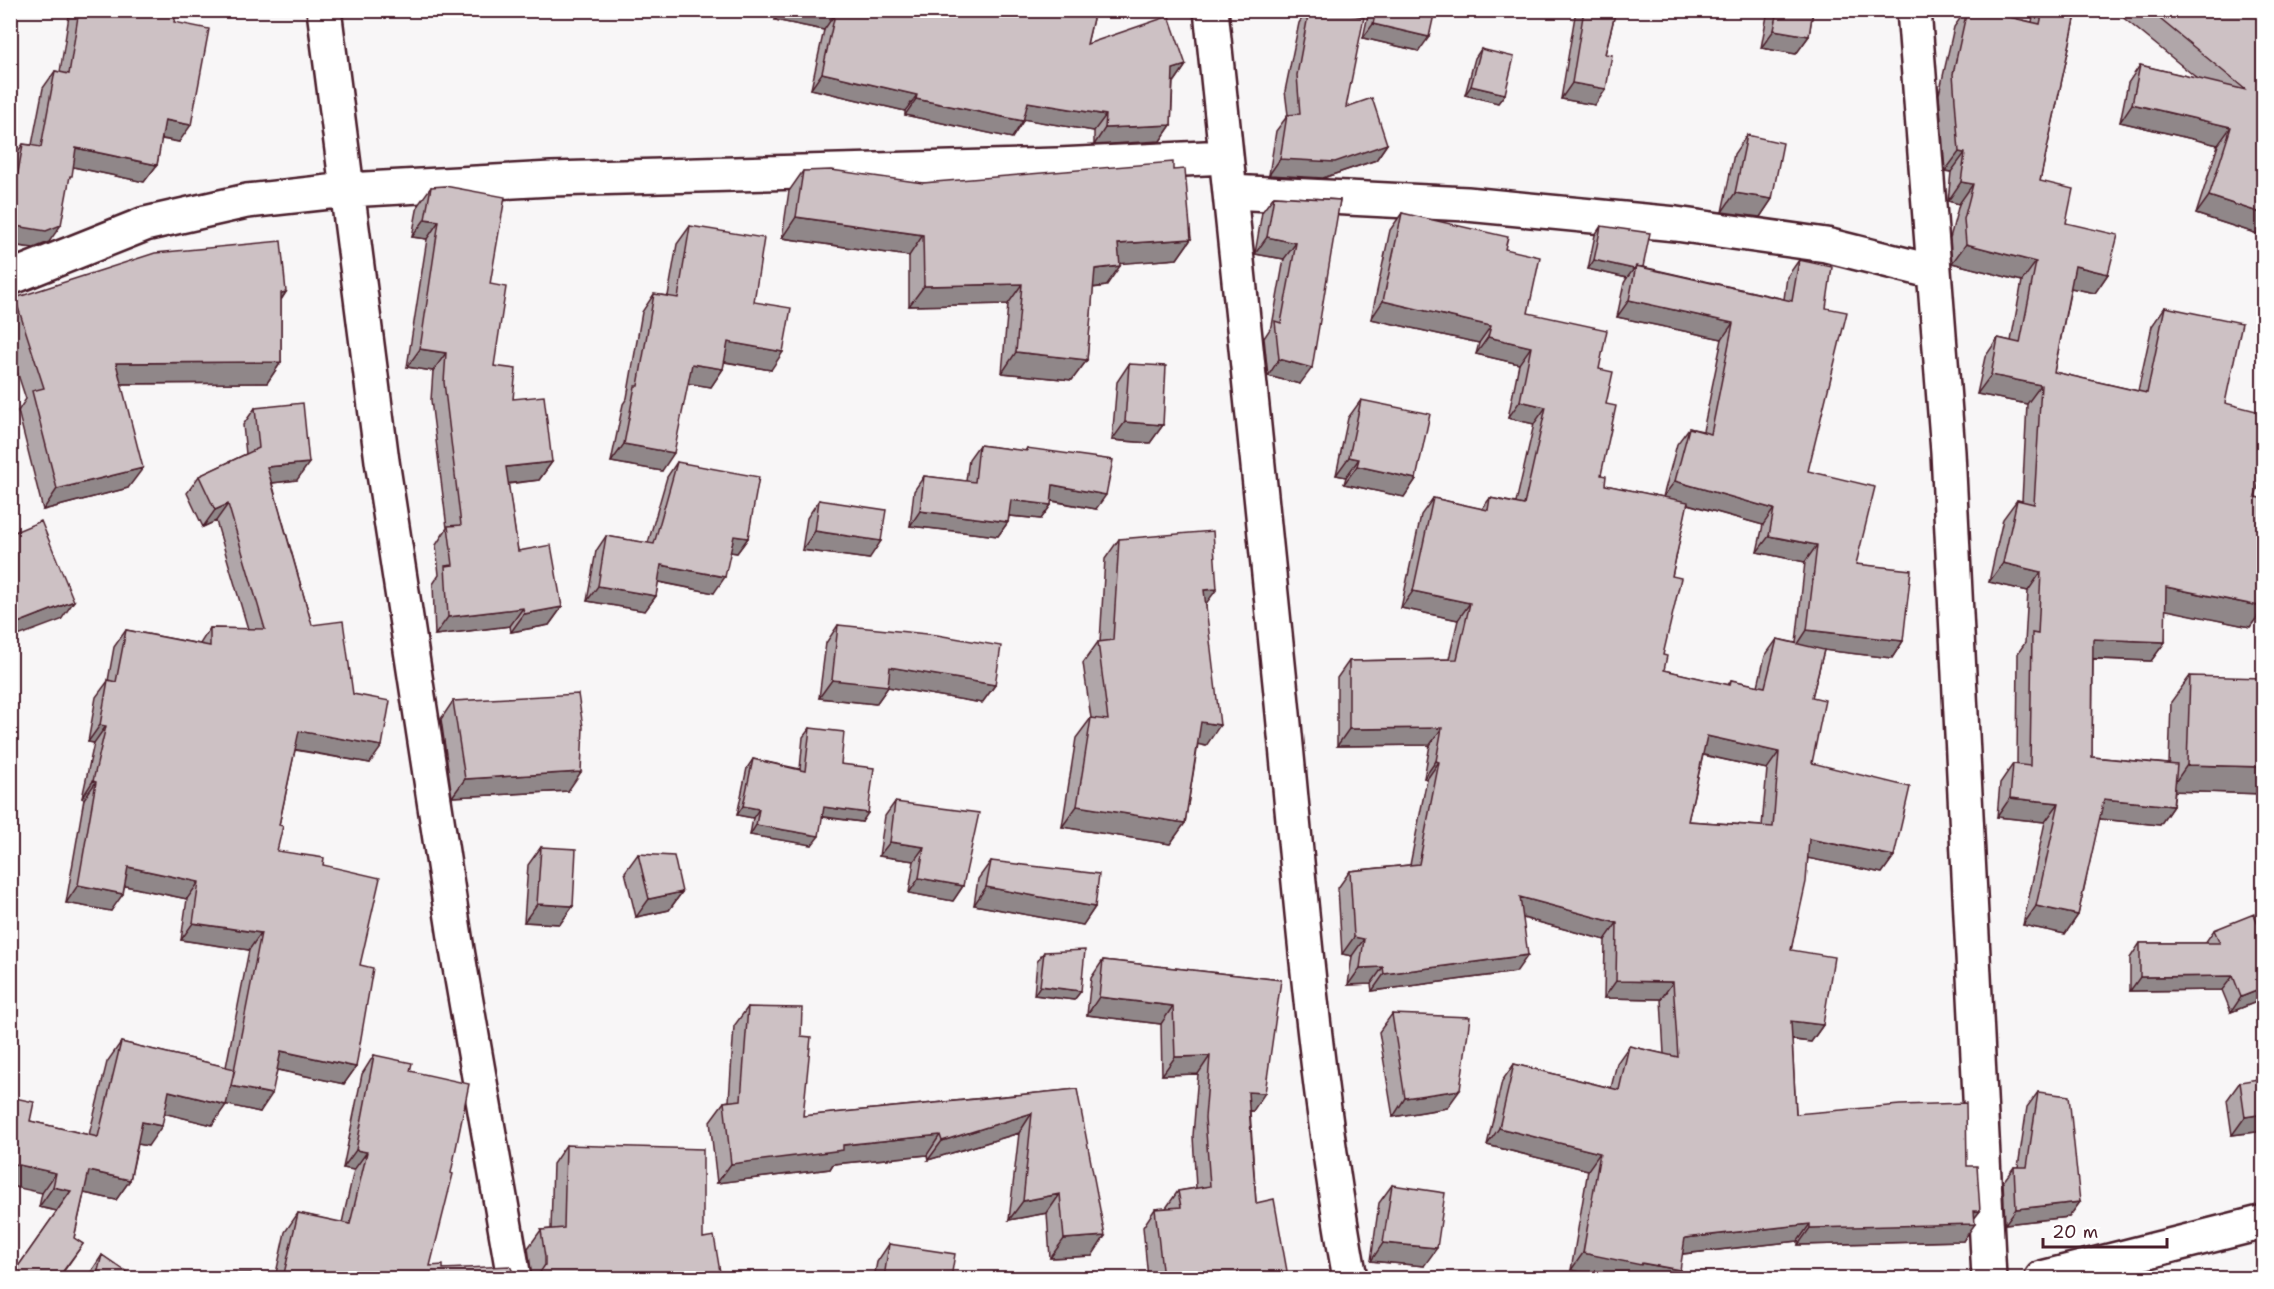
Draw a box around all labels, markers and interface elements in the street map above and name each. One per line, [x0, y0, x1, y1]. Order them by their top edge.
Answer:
scale bar [2043, 1211, 2168, 1249]
text: 20 m [2052, 1220, 2098, 1244]

